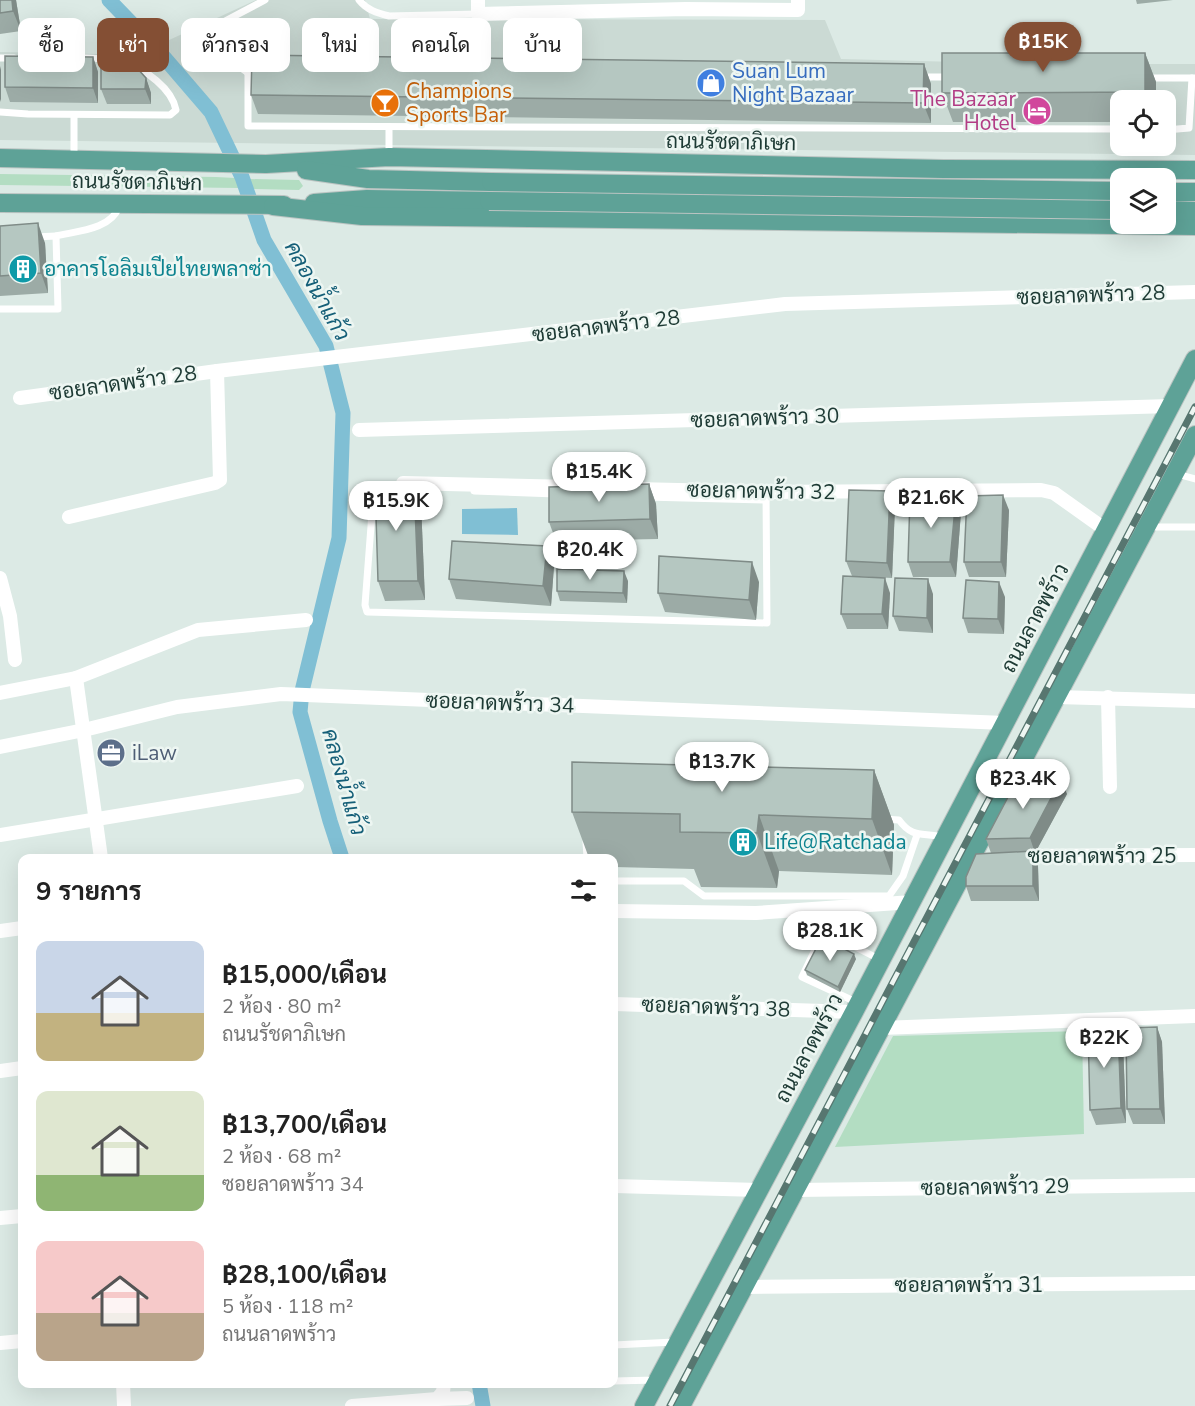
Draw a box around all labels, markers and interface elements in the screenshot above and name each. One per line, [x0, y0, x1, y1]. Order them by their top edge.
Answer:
chip: ซื้อ [18, 18, 85, 72]
chip: เช่า [97, 18, 169, 72]
chip: ตัวกรอง [181, 18, 290, 72]
chip: ใหม่ [302, 18, 379, 72]
chip: คอนโด [391, 18, 491, 72]
chip: บ้าน [503, 18, 582, 72]
pin: ฿15K [1007, 22, 1079, 73]
text: ฿15K [1018, 28, 1068, 55]
place label: Suan Lum Night Bazaar [732, 57, 855, 109]
shop icon: Suan Lum Night Bazaar [695, 67, 727, 99]
place label: Champions Sports Bar [406, 77, 512, 129]
place label: The Bazaar Hotel [910, 85, 1017, 137]
bar icon: Champions Sports Bar [369, 87, 401, 119]
map controls [1110, 90, 1176, 234]
button: locate [1110, 90, 1176, 156]
hotel icon: The Bazaar Hotel [1021, 95, 1053, 127]
street label: ถนนรัชดาภิเษก [666, 127, 796, 157]
street label: ถนนรัชดาภิเษก [72, 167, 202, 197]
button: layers [1110, 168, 1176, 234]
water label: คลองน้ำแก้ว [277, 233, 361, 347]
building icon: อาคารโอลิมเปียไทยพลาซ่า [7, 253, 39, 285]
place label: อาคารโอลิมเปียไทยพลาซ่า [44, 255, 272, 283]
street label: ซอยลาดพร้าว 28 [1016, 278, 1166, 312]
street label: ซอยลาดพร้าว 28 [530, 303, 682, 349]
street label: ซอยลาดพร้าว 28 [47, 359, 199, 407]
street label: ซอยลาดพร้าว 30 [690, 401, 840, 435]
pin: ฿15.4K [550, 452, 648, 503]
text: ฿15.4K [566, 458, 632, 485]
street label: ซอยลาดพร้าว 32 [686, 476, 836, 506]
pin: ฿21.6K [882, 478, 980, 529]
pin: ฿15.9K [347, 481, 445, 532]
text: ฿21.6K [898, 484, 964, 511]
text: ฿15.9K [363, 487, 429, 514]
pin: ฿20.4K [541, 530, 639, 581]
text: ฿20.4K [557, 536, 623, 563]
street label: ถนนลาดพร้าว [994, 558, 1076, 678]
street label: ซอยลาดพร้าว 34 [425, 686, 575, 720]
water label: คลองน้ำแก้ว [314, 723, 378, 839]
office icon: iLaw [95, 737, 127, 769]
place label: iLaw [132, 739, 177, 767]
pin: ฿13.7K [673, 742, 771, 793]
text: ฿13.7K [689, 748, 755, 775]
pin: ฿23.4K [974, 759, 1072, 810]
text: ฿23.4K [990, 765, 1056, 792]
building icon: Life@Ratchada [727, 826, 759, 858]
place label: Life@Ratchada [764, 828, 907, 856]
street label: ซอยลาดพร้าว 25 [1028, 842, 1176, 870]
text: 9 รายการ [36, 874, 142, 909]
icon: filters [567, 874, 600, 907]
pin: ฿28.1K [781, 911, 879, 962]
text: ฿28.1K [797, 917, 863, 944]
text: ฿15,000/เดือน [222, 957, 387, 992]
icon: home [84, 965, 156, 1037]
street label: ถนนลาดพร้าว [768, 988, 850, 1108]
street label: ซอยลาดพร้าว 38 [641, 990, 791, 1024]
text: 2 ห้อง · 80 m² [222, 993, 341, 1020]
pin: ฿22K [1068, 1018, 1140, 1069]
text: ถนนรัชดาภิเษก [222, 1021, 346, 1048]
text: ฿22K [1079, 1024, 1129, 1051]
text: ฿13,700/เดือน [222, 1107, 387, 1142]
icon: home [84, 1115, 156, 1187]
text: 2 ห้อง · 68 m² [222, 1143, 341, 1170]
text: ซอยลาดพร้าว 34 [222, 1171, 364, 1198]
street label: ซอยลาดพร้าว 29 [920, 1172, 1070, 1202]
text: ฿28,100/เดือน [222, 1257, 387, 1292]
icon: home [84, 1265, 156, 1337]
street label: ซอยลาดพร้าว 31 [895, 1271, 1043, 1299]
text: 5 ห้อง · 118 m² [222, 1293, 353, 1320]
text: ถนนลาดพร้าว [222, 1321, 336, 1348]

